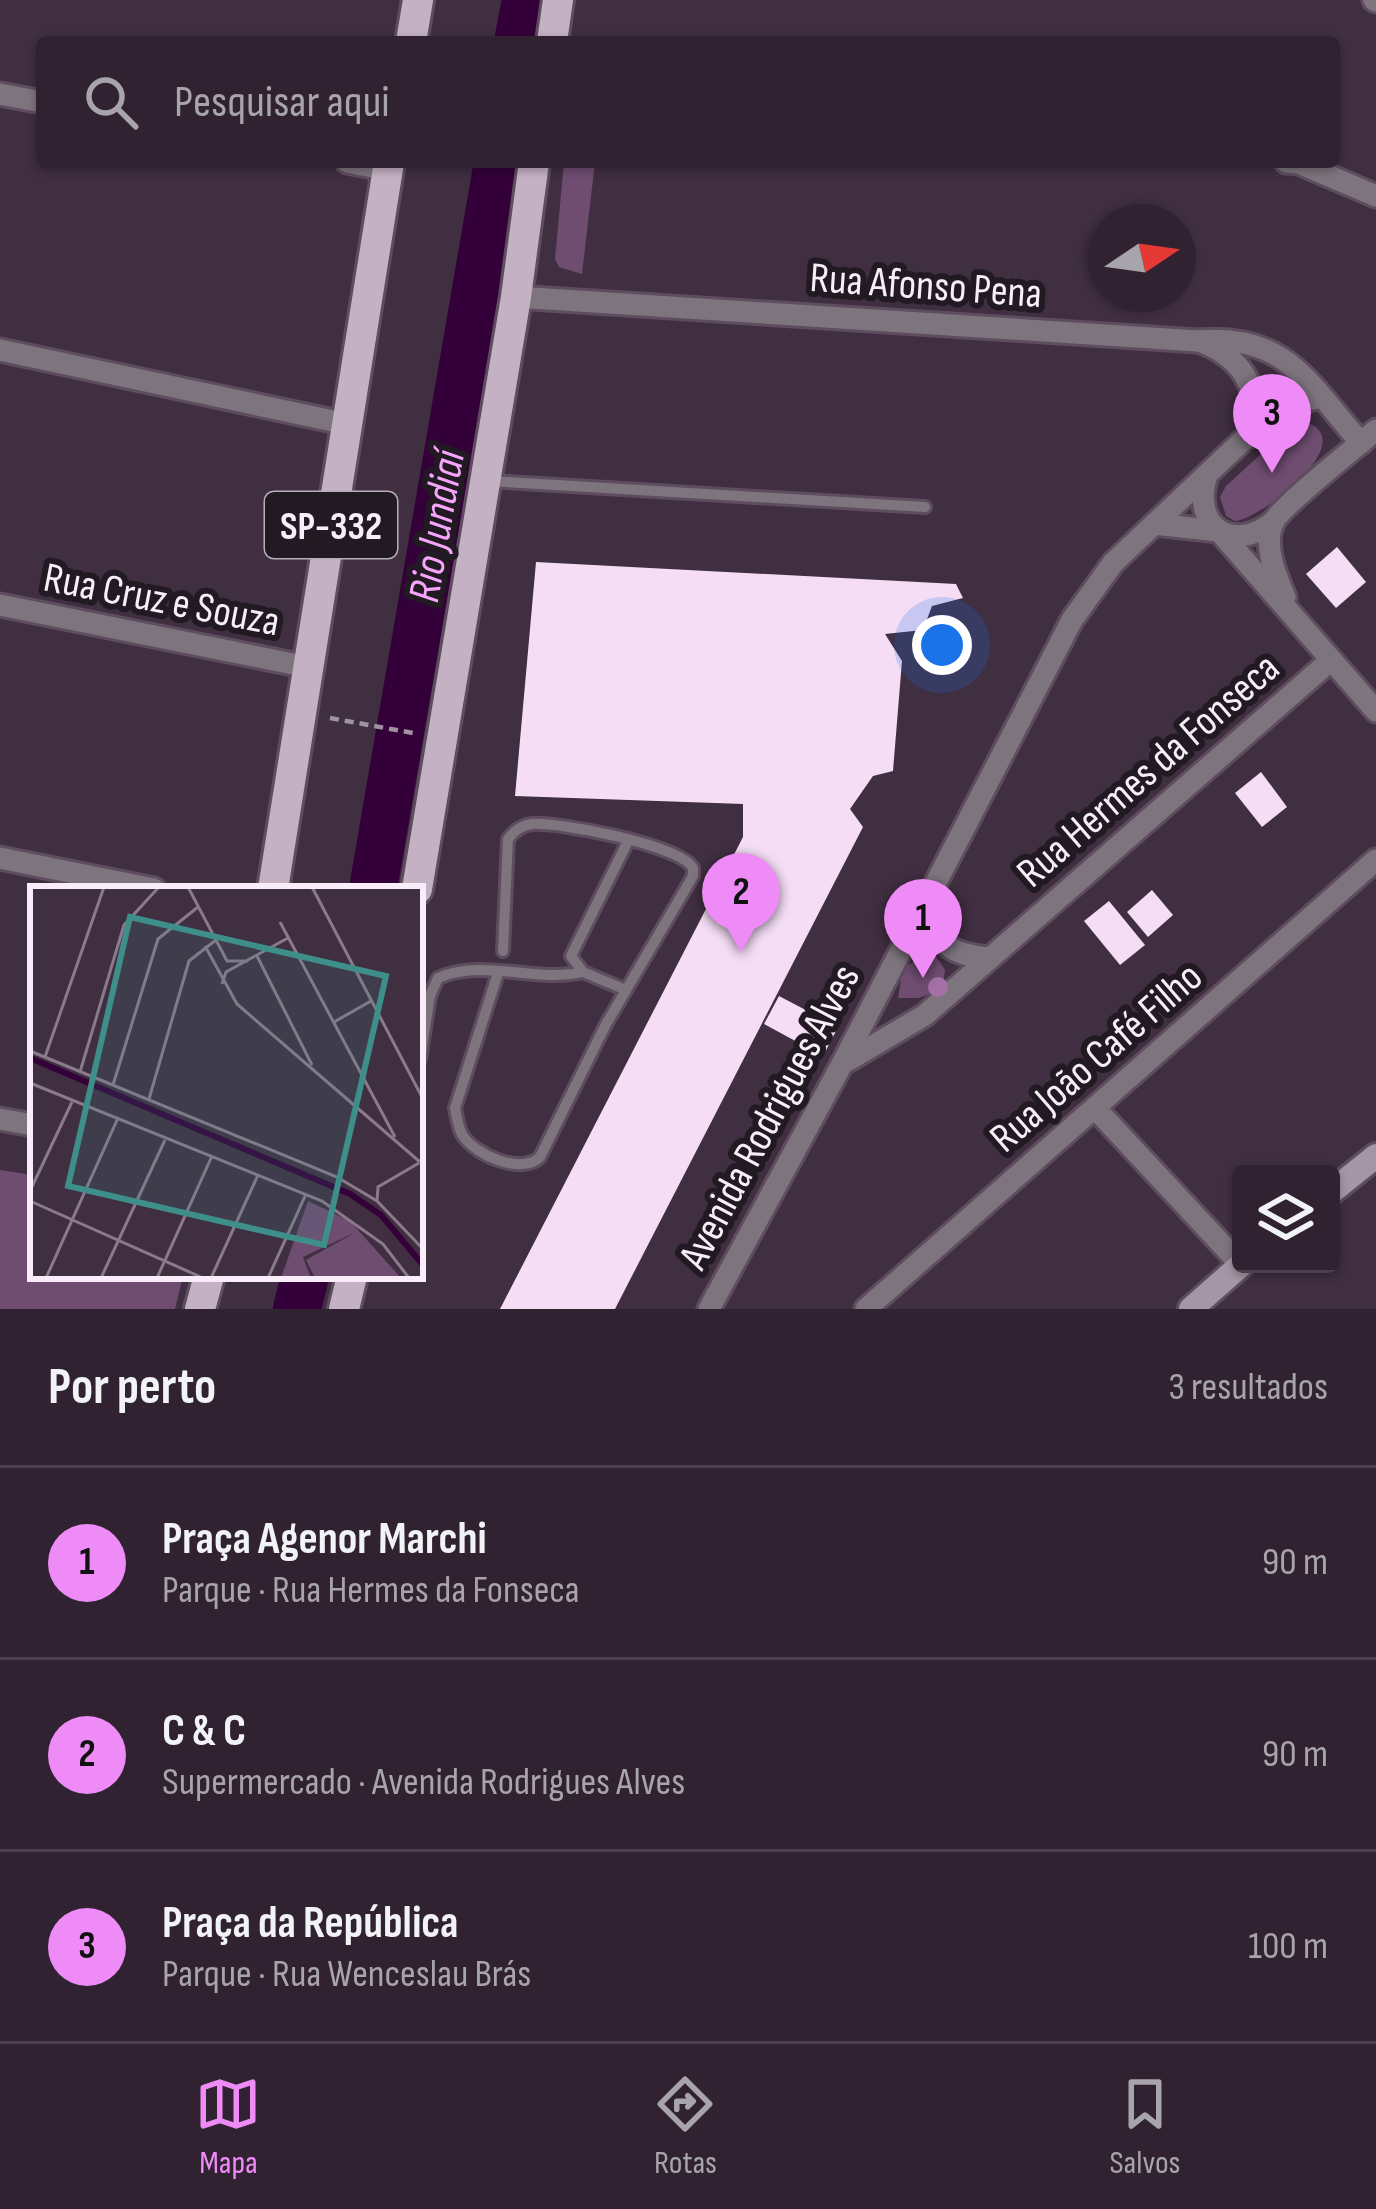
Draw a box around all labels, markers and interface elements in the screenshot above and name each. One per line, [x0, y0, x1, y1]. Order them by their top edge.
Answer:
search box [36, 36, 1340, 168]
icon: search [78, 69, 144, 135]
text: Pesquisar aqui [174, 75, 390, 130]
north arrow [1088, 204, 1196, 312]
street label: Rua Afonso Pena [808, 253, 1044, 320]
pin: 3 [1233, 374, 1311, 473]
water label: Rio Jundiaí [397, 442, 479, 607]
road number: SP-332 [265, 492, 397, 558]
street label: Rua Cruz e Souza [39, 553, 284, 648]
your location [912, 615, 972, 675]
street label: Rua Hermes da Fonseca [1007, 643, 1290, 899]
pin: 2 [702, 853, 780, 952]
pin: 1 [884, 879, 962, 978]
inset map [30, 886, 423, 1279]
street label: Rua João Café Filho [980, 952, 1213, 1164]
street label: Avenida Rodrigues Alves [668, 956, 872, 1279]
map controls [1232, 1165, 1340, 1273]
button: layers [1232, 1165, 1340, 1273]
text: Por perto [48, 1357, 216, 1418]
text: 3 resultados [1168, 1364, 1328, 1411]
text: Praça Agenor Marchi [162, 1512, 487, 1567]
text: 1 [79, 1539, 95, 1586]
text: 90 m [1262, 1539, 1328, 1586]
text: Parque · Rua Hermes da Fonseca [162, 1567, 579, 1614]
text: C & C [162, 1704, 246, 1759]
text: 2 [78, 1731, 96, 1778]
text: 90 m [1262, 1731, 1328, 1778]
text: Supermercado · Avenida Rodrigues Alves [162, 1759, 685, 1806]
text: Praça da República [162, 1896, 458, 1951]
text: 3 [78, 1923, 96, 1970]
text: 100 m [1248, 1923, 1328, 1970]
text: Parque · Rua Wenceslau Brás [162, 1951, 531, 1998]
tab: Mapa [195, 2071, 261, 2183]
tab: Rotas [652, 2071, 718, 2183]
tab: Salvos [1109, 2071, 1180, 2183]

